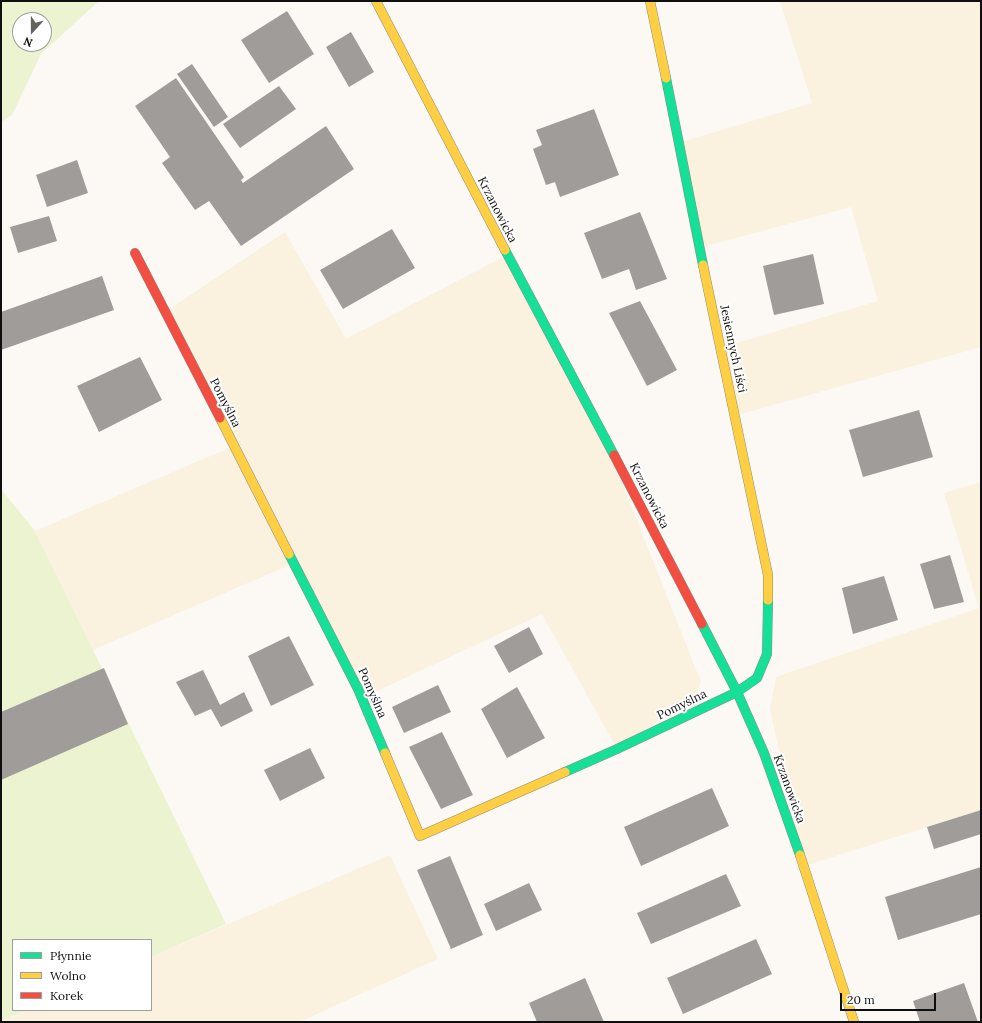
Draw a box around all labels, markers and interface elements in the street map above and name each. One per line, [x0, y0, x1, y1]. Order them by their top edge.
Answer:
north arrow [12, 12, 52, 52]
text: N [22, 34, 35, 50]
street label: Krzanowicka [474, 175, 520, 245]
street label: Jesiennych Liści [717, 304, 749, 394]
street label: Pomyślna [206, 376, 244, 430]
street label: Krzanowicka [626, 461, 672, 531]
street label: Pomyślna [355, 666, 389, 720]
street label: Pomyślna [655, 687, 709, 723]
street label: Krzanowicka [770, 753, 808, 825]
legend [12, 939, 152, 1011]
text: Płynnie [50, 948, 92, 963]
text: Wolno [50, 968, 86, 983]
scale bar [842, 985, 938, 1011]
text: Korek [50, 988, 83, 1003]
text: 20 m [847, 992, 875, 1007]

